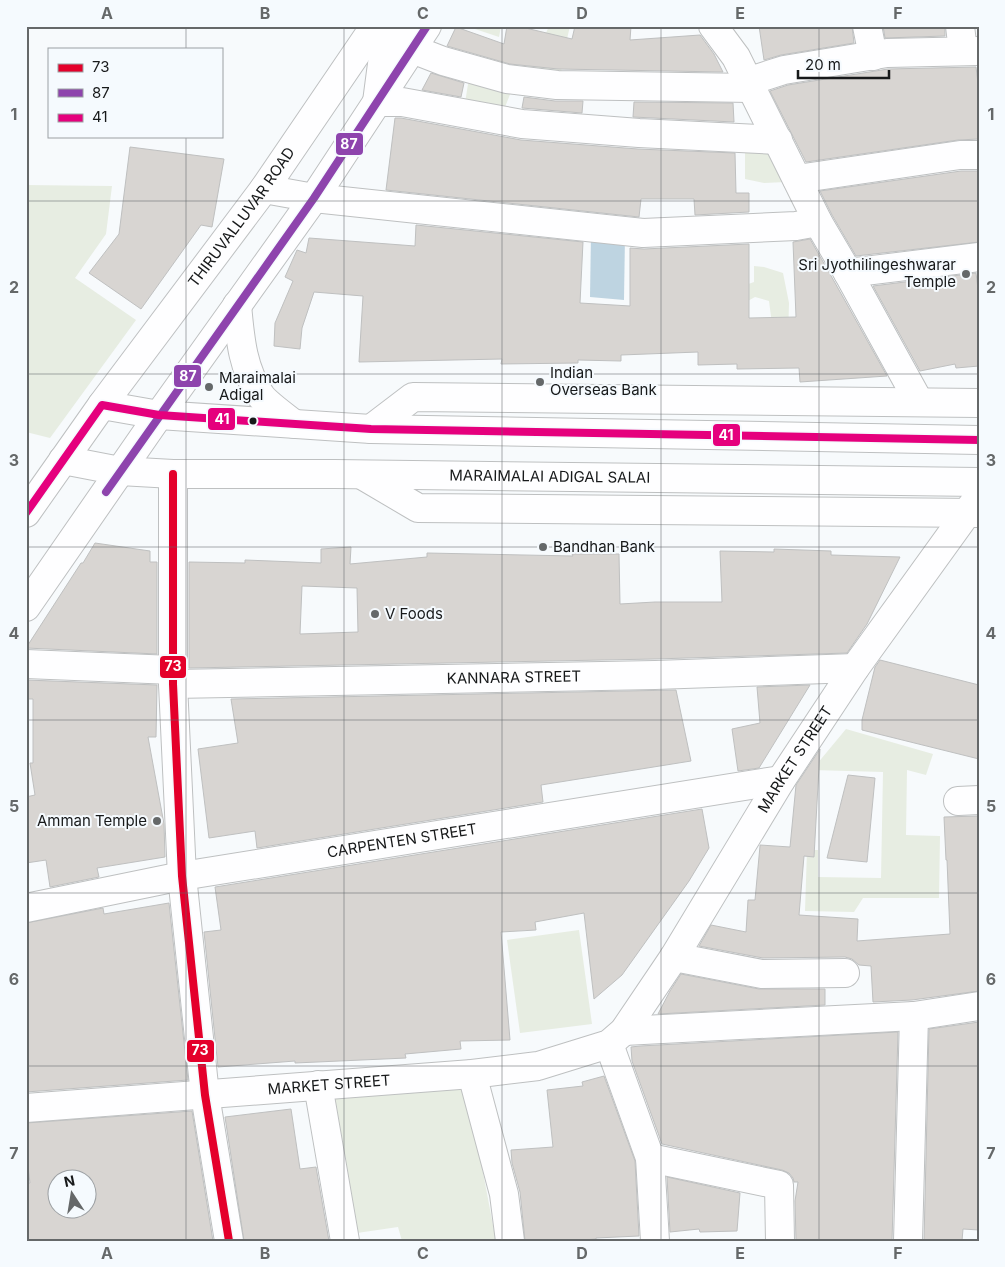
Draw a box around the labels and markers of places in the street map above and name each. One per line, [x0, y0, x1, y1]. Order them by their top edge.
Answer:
place label: Sri Jyothilingeshwarar Temple [798, 255, 956, 291]
marker: Sri Jyothilingeshwarar Temple [960, 268, 972, 280]
place label: Indian Overseas Bank [550, 363, 657, 399]
place label: Maraimalai Adigal [219, 368, 296, 404]
marker: Indian Overseas Bank [534, 376, 546, 388]
marker: Maraimalai Adigal [203, 381, 215, 393]
unlabelled marker [248, 416, 258, 426]
place label: Bandhan Bank [553, 537, 656, 556]
marker: Bandhan Bank [537, 541, 549, 553]
place label: V Foods [385, 604, 443, 623]
marker: V Foods [369, 608, 381, 620]
place label: Amman Temple [37, 811, 147, 830]
marker: Amman Temple [151, 815, 163, 827]

